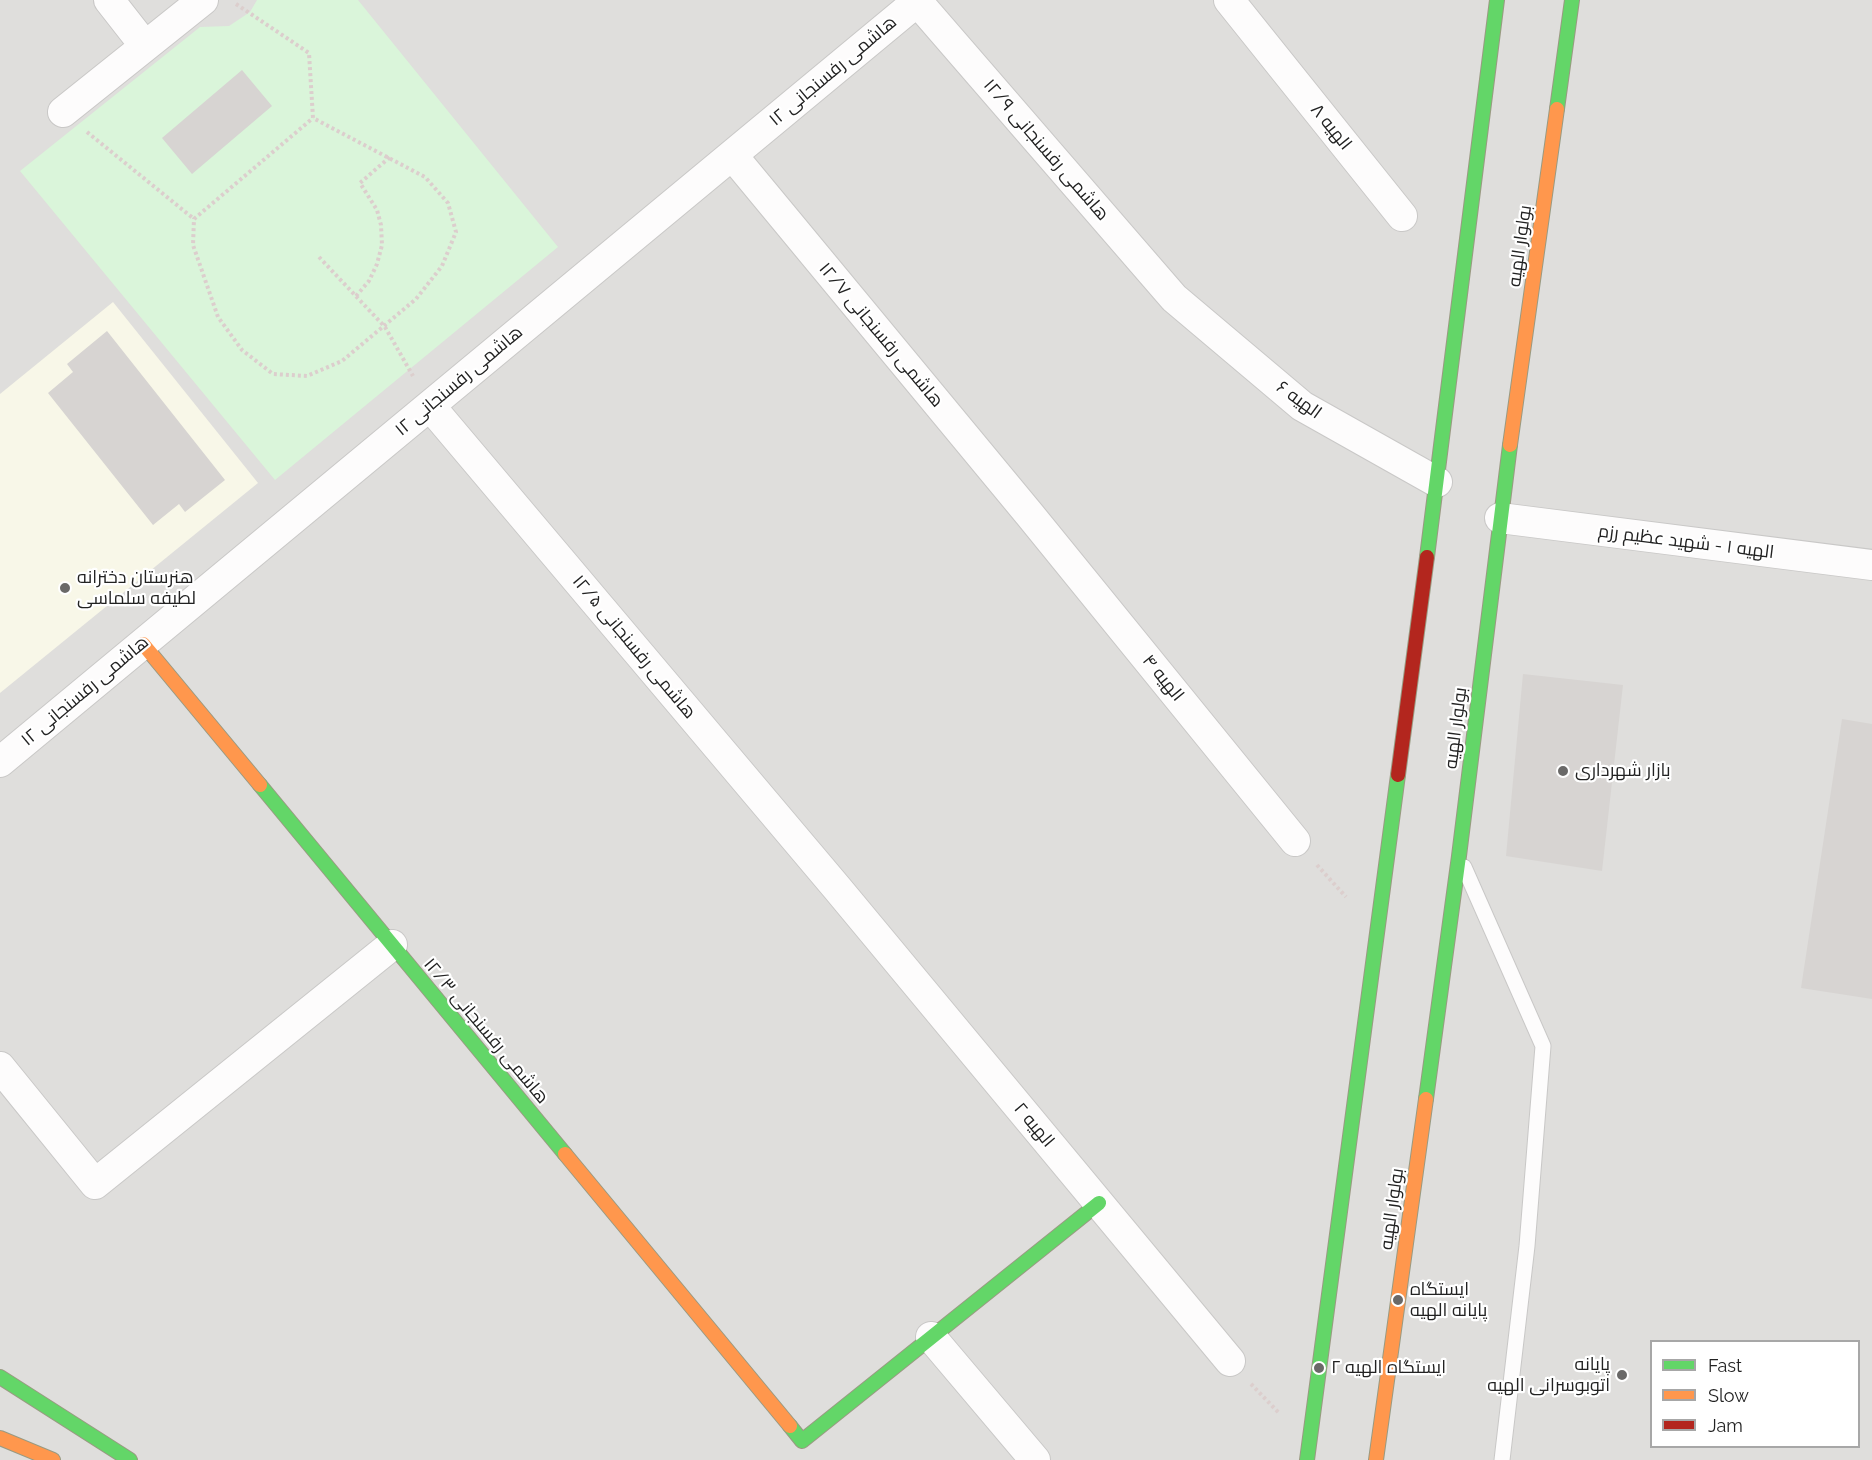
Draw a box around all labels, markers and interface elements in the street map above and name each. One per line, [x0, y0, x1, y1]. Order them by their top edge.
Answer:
street label: هاشمی رفسنجانی ۱۲ [765, 11, 901, 131]
street label: هاشمی رفسنجانی ۱۲/۹ [979, 75, 1113, 225]
street label: الهیه ۸ [1306, 100, 1356, 154]
street label: بولوار الهیه [1504, 204, 1536, 288]
street label: هاشمی رفسنجانی ۱۲/۷ [814, 258, 948, 412]
street label: هاشمی رفسنجانی ۱۲ [391, 321, 527, 441]
street label: الهیه ۶ [1272, 376, 1326, 424]
street label: الهیه ۱ - شهید عظیم رزم [1597, 520, 1775, 564]
place label: هنرستان دخترانه لطیفه سلماسی [77, 567, 196, 610]
street label: هاشمی رفسنجانی ۱۲/۵ [568, 571, 700, 723]
marker: هنرستان دخترانه لطیفه سلماسی [58, 581, 72, 595]
street label: هاشمی رفسنجانی ۱۲ [17, 631, 153, 751]
street label: الهیه ۴ [1138, 650, 1188, 706]
street label: بولوار الهیه [1440, 686, 1472, 770]
place label: بازار شهرداری [1575, 760, 1671, 782]
marker: بازار شهرداری [1556, 764, 1570, 778]
street label: هاشمی رفسنجانی ۱۲/۳ [419, 954, 553, 1108]
street label: الهیه ۲ [1009, 1098, 1059, 1152]
street label: بولوار الهیه [1376, 1167, 1408, 1251]
place label: ایستگاه پایانه الهیه [1410, 1279, 1487, 1322]
marker: ایستگاه پایانه الهیه [1391, 1293, 1405, 1307]
legend [1650, 1340, 1860, 1448]
place label: پایانه اتوبوسرانی الهیه [1487, 1354, 1610, 1396]
text: Fast [1708, 1355, 1742, 1376]
place label: ایستگاه الهیه ۲ [1331, 1357, 1446, 1379]
marker: ایستگاه الهیه ۲ [1312, 1361, 1326, 1375]
marker: پایانه اتوبوسرانی الهیه [1615, 1368, 1629, 1382]
text: Slow [1708, 1385, 1749, 1406]
text: Jam [1708, 1415, 1743, 1436]

